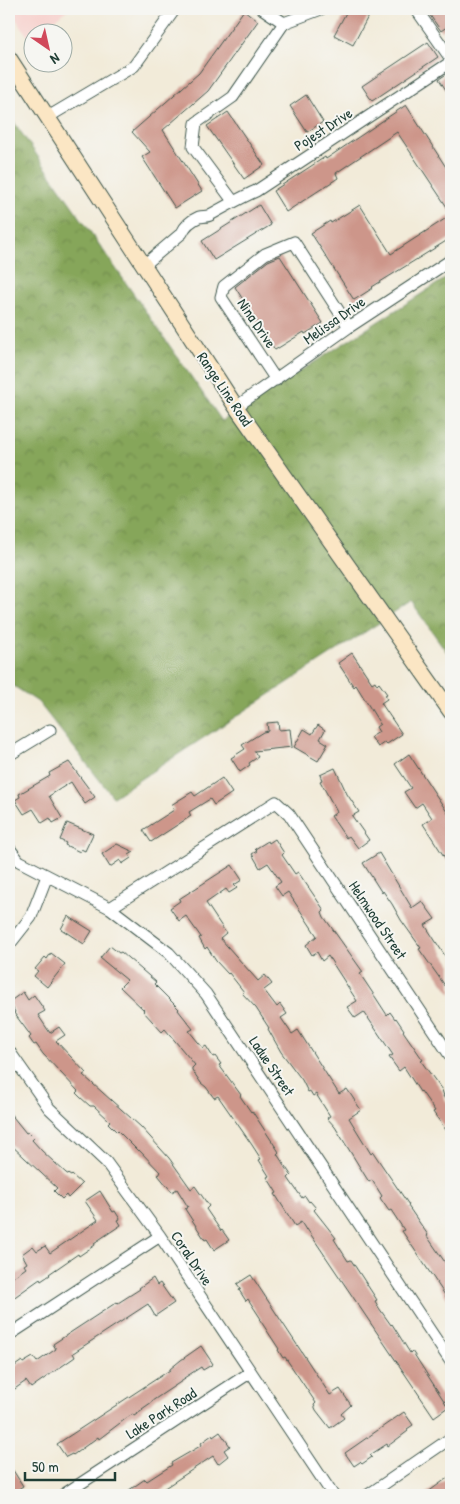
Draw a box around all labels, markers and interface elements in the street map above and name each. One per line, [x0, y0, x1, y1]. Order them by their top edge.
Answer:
north arrow [22, 22, 72, 72]
text: N [47, 49, 64, 69]
street label: Pojest Drive [290, 102, 356, 156]
street label: Melissa Drive [299, 291, 369, 349]
street label: Nina Drive [233, 294, 281, 352]
street label: Range Line Road [192, 348, 258, 430]
street label: Helmwood Street [344, 877, 412, 964]
street label: Ladue Street [244, 1032, 300, 1101]
street label: Coral Drive [166, 1227, 218, 1289]
street label: Lake Park Road [122, 1382, 200, 1444]
scale bar [25, 1449, 115, 1481]
text: 50 m [32, 1456, 59, 1477]

